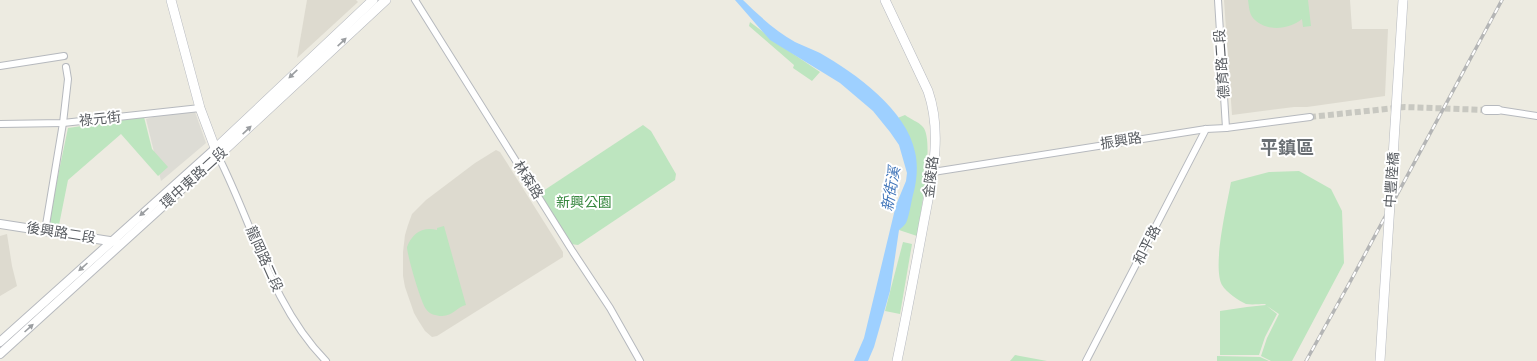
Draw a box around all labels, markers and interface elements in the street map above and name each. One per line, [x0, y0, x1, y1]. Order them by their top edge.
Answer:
street label: 德育路二段 [1211, 28, 1233, 100]
one-way arrow [337, 37, 347, 46]
one-way arrow [288, 69, 298, 79]
street label: 祿元街 [78, 108, 122, 130]
one-way arrow [242, 125, 252, 135]
street label: 振興路 [1099, 129, 1143, 153]
district label: 平鎮區 [1260, 137, 1314, 159]
street label: 環中東路二段 [157, 144, 231, 212]
street label: 中豐陸橋 [1382, 151, 1402, 209]
street label: 金陵路 [920, 155, 942, 199]
street label: 林森路 [510, 158, 546, 202]
water label: 新街溪 [878, 163, 904, 213]
park label: 新興公園 [556, 194, 612, 211]
one-way arrow [139, 207, 149, 217]
street label: 後興路二段 [25, 219, 97, 247]
street label: 和平路 [1130, 222, 1164, 268]
street label: 龍岡路二段 [242, 224, 286, 294]
one-way arrow [79, 262, 88, 271]
one-way arrow [24, 323, 34, 333]

